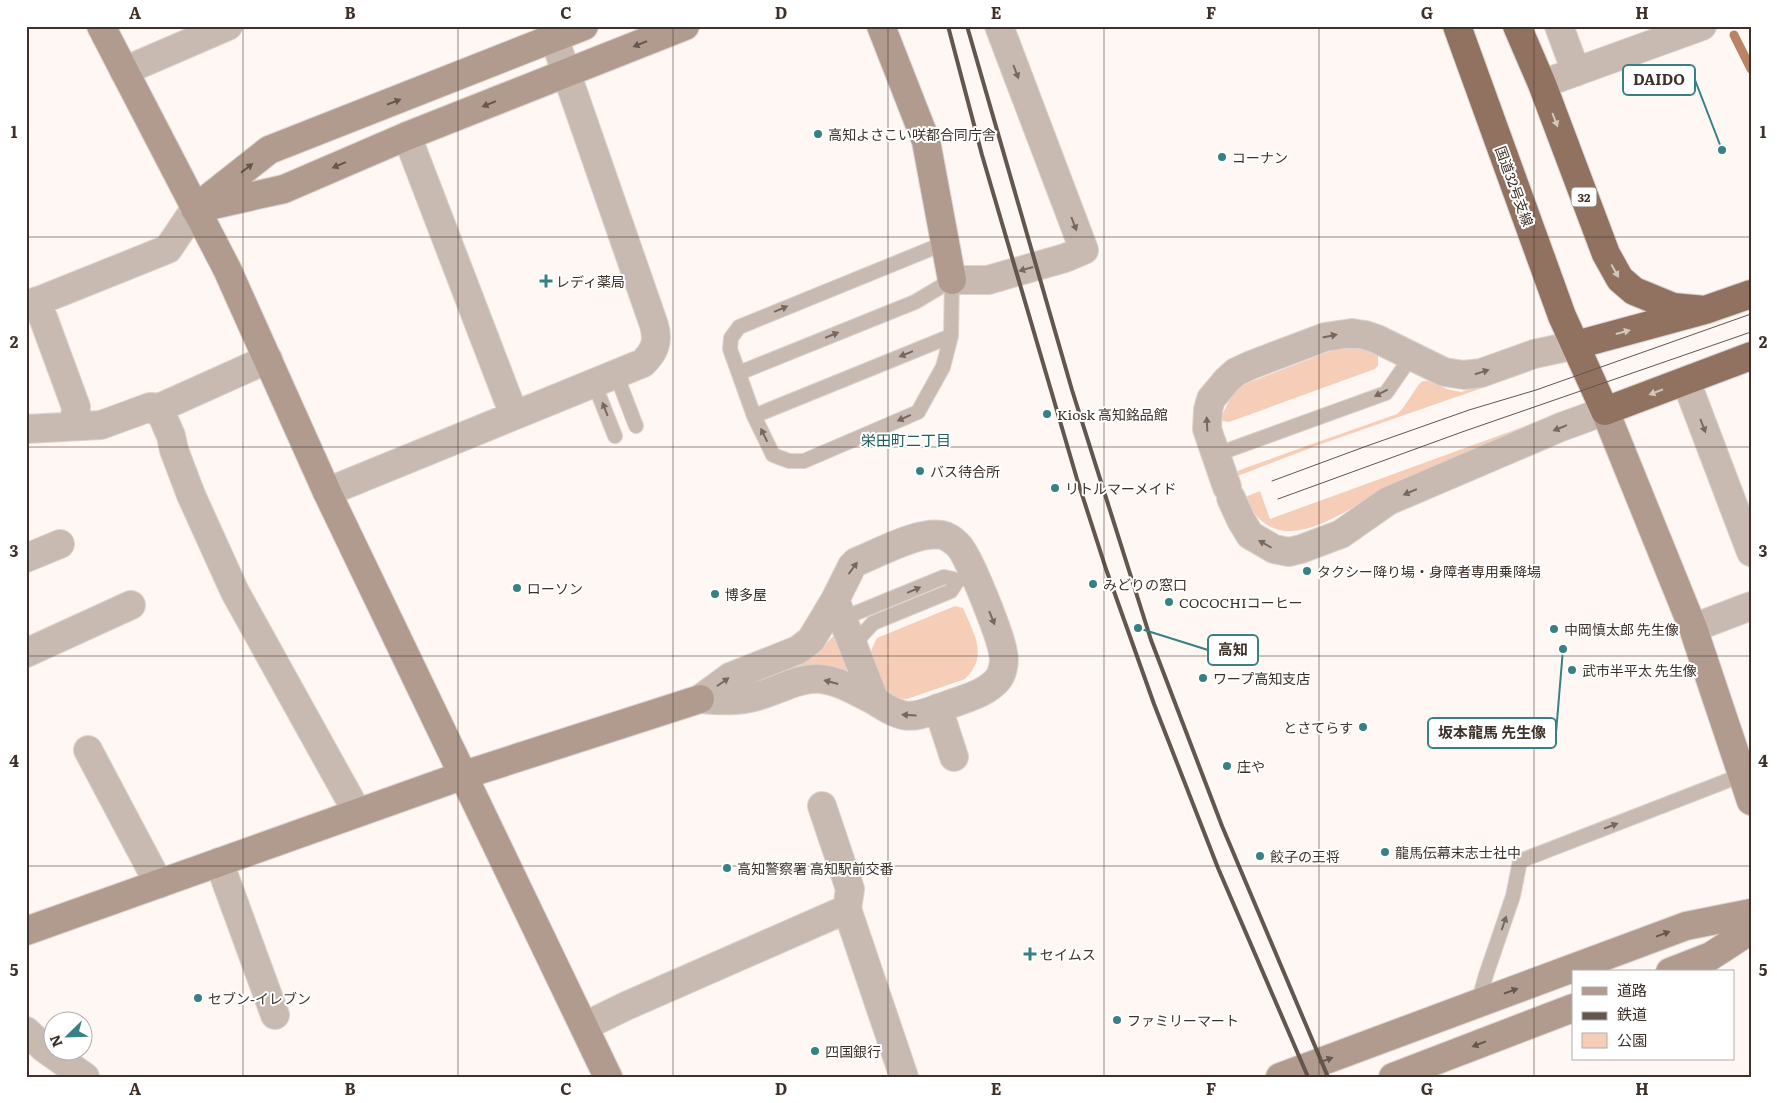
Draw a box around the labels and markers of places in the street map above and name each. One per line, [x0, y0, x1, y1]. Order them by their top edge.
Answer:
callout: DAIDO [1623, 65, 1695, 95]
place label: 高知よさこい咲都合同庁舎 [828, 124, 996, 144]
marker: 高知よさこい咲都合同庁舎 [812, 128, 824, 140]
place label: コーナン [1232, 147, 1288, 167]
marker: コーナン [1216, 151, 1228, 163]
place label: レディ薬局 [556, 271, 625, 291]
marker: レディ薬局 [540, 275, 552, 287]
place label: Kiosk 高知銘品館 [1057, 404, 1168, 424]
marker: Kiosk 高知銘品館 [1041, 408, 1053, 420]
place label: バス待合所 [930, 461, 1000, 481]
marker: バス待合所 [914, 465, 926, 477]
place label: リトルマーメイド [1065, 478, 1176, 498]
marker: リトルマーメイド [1049, 482, 1061, 494]
place label: タクシー降り場・身障者専用乗降場 [1317, 561, 1541, 581]
marker: タクシー降り場・身障者専用乗降場 [1301, 565, 1313, 577]
place label: みどりの窓口 [1103, 574, 1187, 594]
place label: ローソン [527, 578, 583, 598]
marker: みどりの窓口 [1087, 578, 1099, 590]
marker: ローソン [511, 582, 523, 594]
place label: 博多屋 [725, 584, 767, 604]
marker: 博多屋 [709, 588, 721, 600]
place label: COCOCHIコーヒー [1179, 592, 1303, 612]
marker: COCOCHIコーヒー [1163, 596, 1175, 608]
place label: 中岡慎太郎 先生像 [1564, 619, 1679, 639]
marker: 中岡慎太郎 先生像 [1548, 623, 1560, 635]
callout: 高知 [1208, 635, 1258, 665]
place label: 武市半平太 先生像 [1582, 660, 1697, 680]
marker: 武市半平太 先生像 [1566, 664, 1578, 676]
place label: ワープ高知支店 [1213, 668, 1310, 688]
marker: ワープ高知支店 [1197, 672, 1209, 684]
place label: とさてらす [1283, 717, 1353, 737]
callout: 坂本龍馬 先生像 [1428, 718, 1556, 748]
marker: とさてらす [1357, 721, 1369, 733]
place label: 庄や [1237, 756, 1265, 776]
marker: 庄や [1221, 760, 1233, 772]
place label: 龍馬伝幕末志士社中 [1395, 842, 1521, 862]
place label: 餃子の王将 [1270, 846, 1340, 866]
marker: 龍馬伝幕末志士社中 [1379, 846, 1391, 858]
marker: 餃子の王将 [1254, 850, 1266, 862]
place label: 高知警察署 高知駅前交番 [737, 858, 894, 878]
marker: 高知警察署 高知駅前交番 [721, 862, 733, 874]
place label: セイムス [1040, 944, 1096, 964]
marker: セイムス [1024, 948, 1036, 960]
place label: セブン-イレブン [208, 988, 311, 1008]
marker: セブン-イレブン [192, 992, 204, 1004]
place label: ファミリーマート [1127, 1010, 1239, 1030]
marker: ファミリーマート [1111, 1014, 1123, 1026]
place label: 四国銀行 [825, 1041, 881, 1061]
marker: 四国銀行 [809, 1045, 821, 1057]

